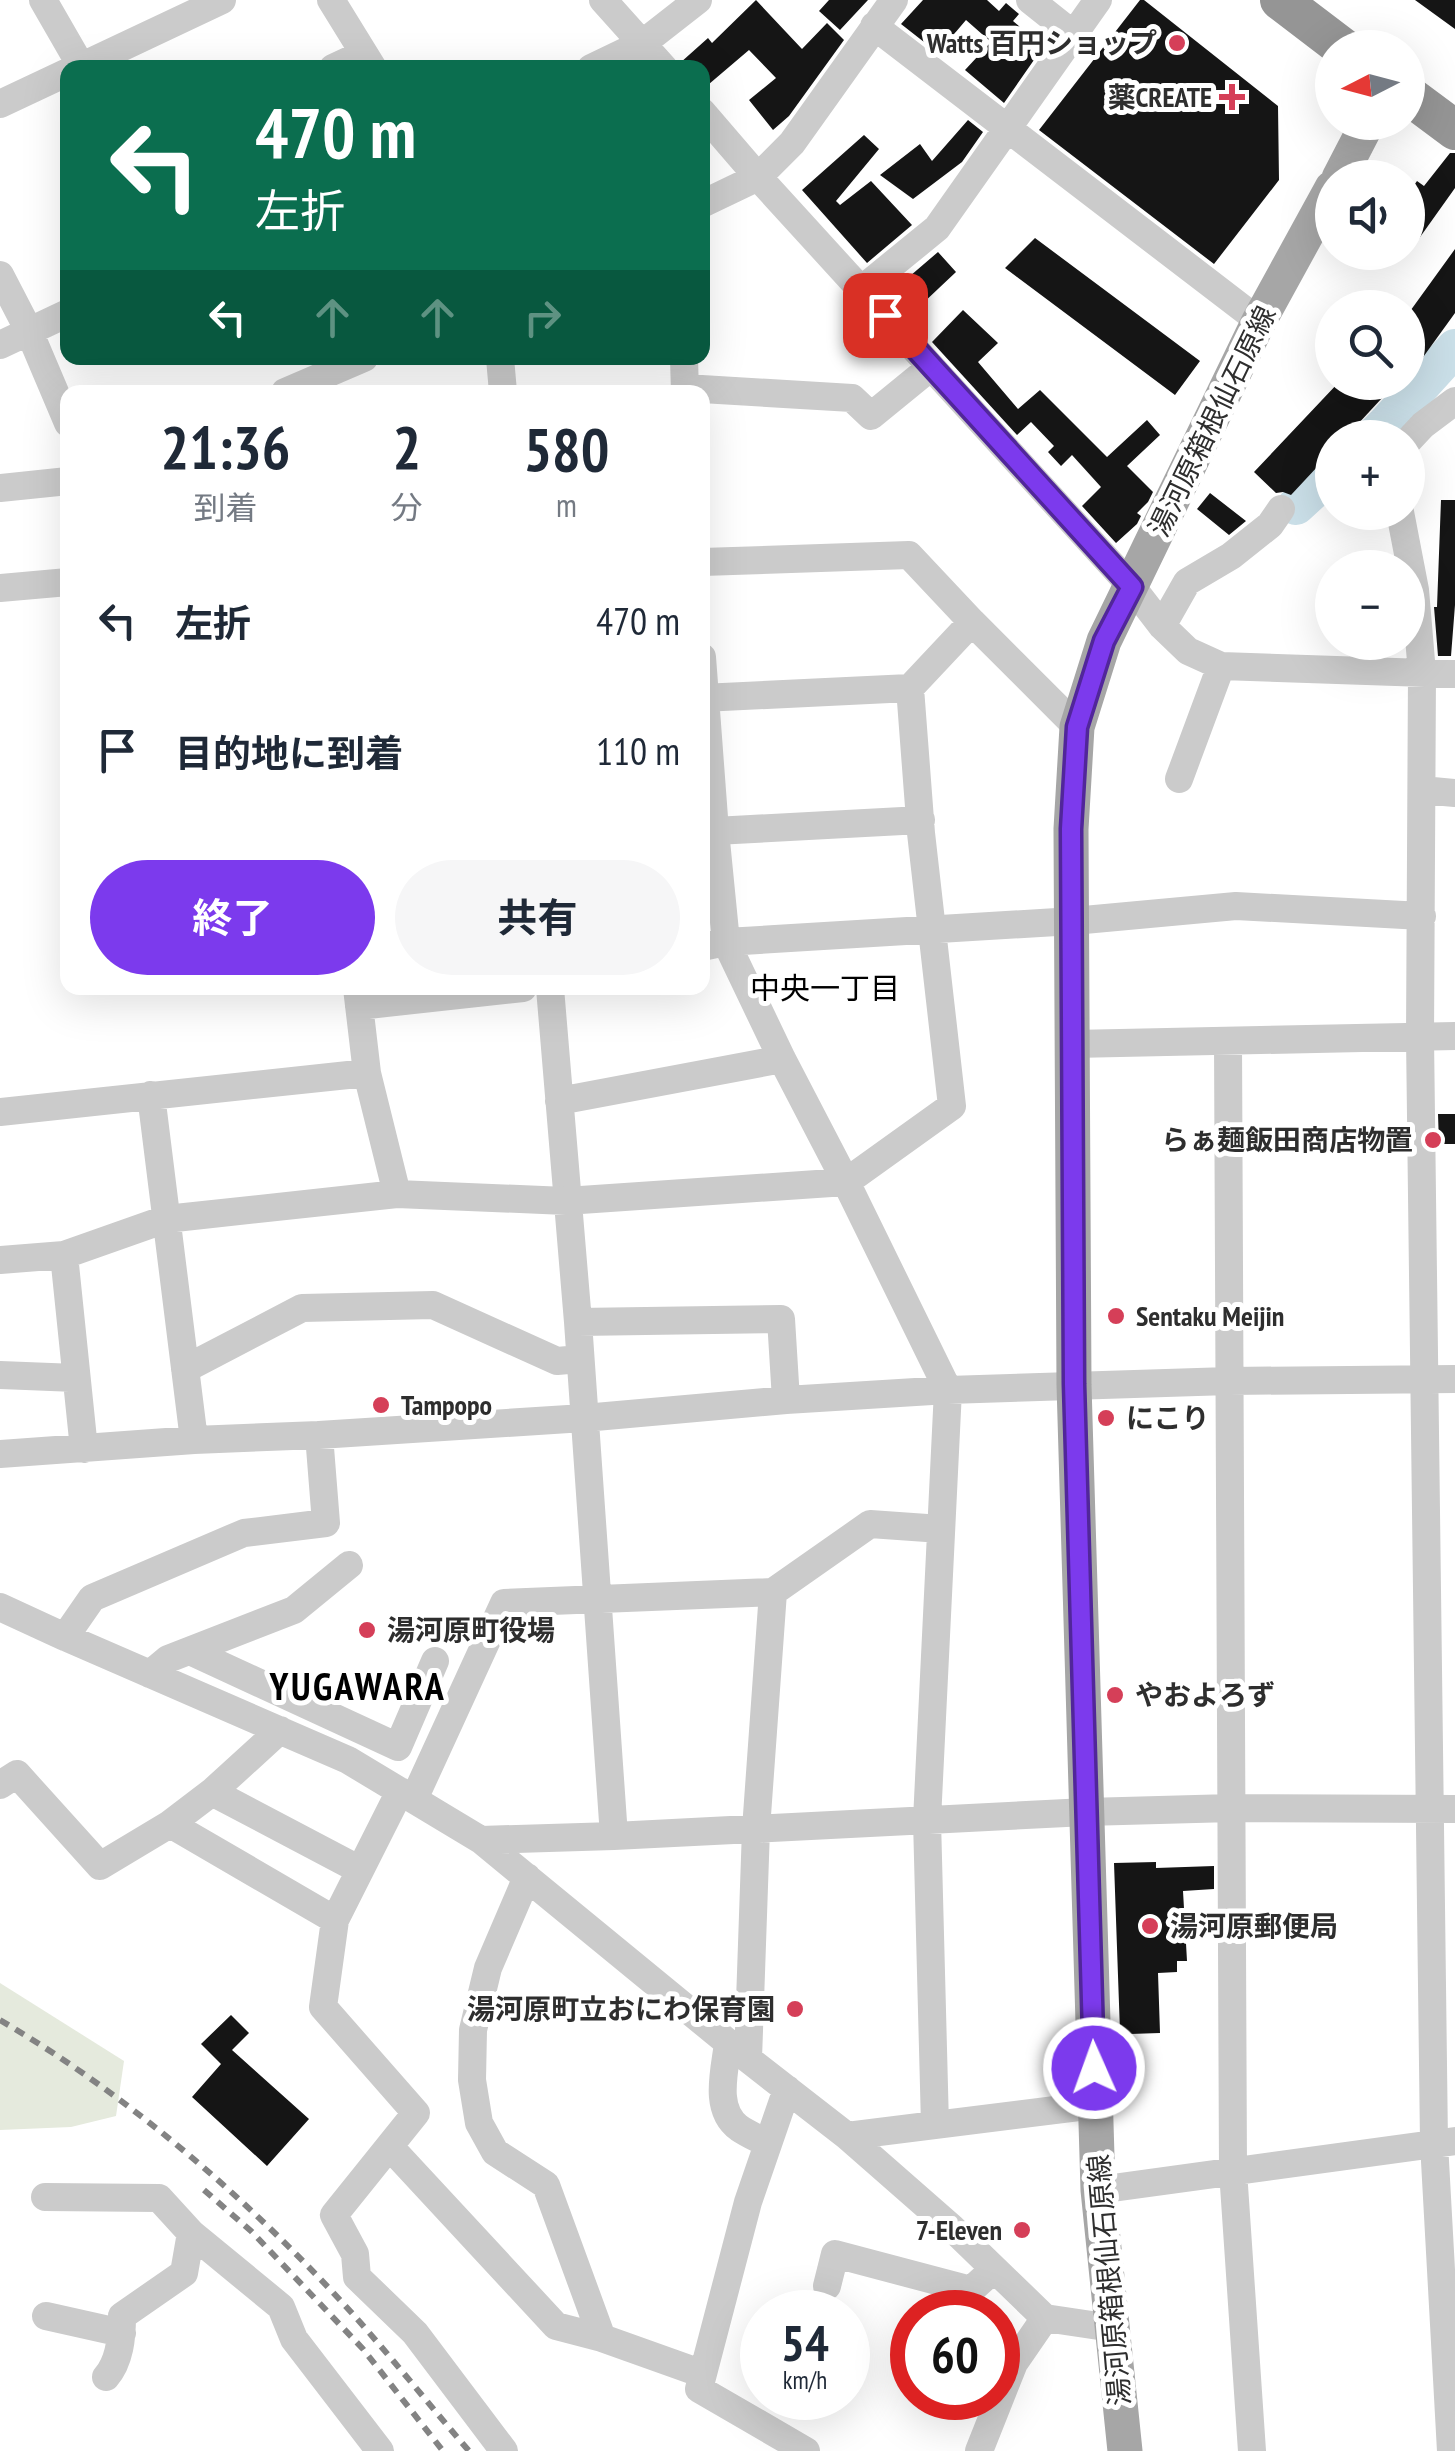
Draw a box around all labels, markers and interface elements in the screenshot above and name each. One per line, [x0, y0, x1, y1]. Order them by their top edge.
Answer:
place label: Watts 百円ショップ [926, 24, 1157, 61]
north arrow [1315, 30, 1425, 140]
map controls [1315, 30, 1425, 660]
marker: Watts 百円ショップ [1166, 32, 1188, 54]
place label: 薬CREATE [1108, 78, 1212, 115]
marker: 薬CREATE [1221, 86, 1243, 108]
text: 470 m [255, 87, 416, 177]
icon: left [90, 100, 220, 230]
button: sound [1315, 160, 1425, 270]
text: 左折 [255, 181, 345, 239]
pin [843, 273, 928, 358]
icon: arrive [858, 288, 913, 343]
icon: left [200, 290, 255, 345]
icon: ahead [305, 290, 360, 345]
icon: ahead [410, 290, 465, 345]
icon: right [515, 290, 570, 345]
button: search [1315, 290, 1425, 400]
street label: 湯河原箱根仙石原線 [1140, 299, 1283, 542]
text: 21:36 [161, 408, 290, 486]
text: 2 [393, 408, 421, 486]
text: 580 [523, 410, 609, 488]
button: + [1315, 420, 1425, 530]
text: m [556, 484, 577, 526]
text: 到着 [193, 486, 257, 528]
text: 分 [391, 486, 423, 528]
button: − [1315, 550, 1425, 660]
icon: left [90, 593, 145, 648]
text: 470 m [596, 596, 680, 645]
text: 左折 [175, 598, 251, 647]
icon: arrive [90, 723, 145, 778]
text: 110 m [596, 726, 680, 775]
text: 目的地に到着 [175, 728, 403, 777]
button: 終了 [90, 860, 375, 975]
button: 共有 [395, 860, 680, 975]
district label: 中央一丁目 [750, 968, 900, 1007]
place label: らぁ麺飯田商店物置 [1161, 1121, 1413, 1158]
marker: らぁ麺飯田商店物置 [1422, 1129, 1444, 1151]
place label: Sentaku Meijin [1136, 1297, 1284, 1334]
marker: Sentaku Meijin [1105, 1305, 1127, 1327]
place label: Tampopo [401, 1386, 492, 1423]
marker: Tampopo [370, 1394, 392, 1416]
place label: にこり [1126, 1399, 1209, 1436]
marker: にこり [1095, 1407, 1117, 1429]
place label: 湯河原町役場 [387, 1611, 555, 1648]
marker: 湯河原町役場 [356, 1619, 378, 1641]
district label: YUGAWARA [269, 1661, 446, 1710]
place label: やおよろず [1135, 1676, 1275, 1713]
marker: やおよろず [1104, 1684, 1126, 1706]
place label: 湯河原郵便局 [1170, 1907, 1338, 1944]
marker: 湯河原郵便局 [1139, 1915, 1161, 1937]
place label: 湯河原町立おにわ保育園 [467, 1990, 775, 2027]
marker: 湯河原町立おにわ保育園 [784, 1998, 806, 2020]
position arrow [1042, 2016, 1146, 2120]
street label: 湯河原箱根仙石原線 [1079, 2153, 1138, 2407]
place label: 7-Eleven [916, 2211, 1002, 2248]
marker: 7-Eleven [1011, 2219, 1033, 2241]
speed limit sign: 60 [890, 2290, 1020, 2420]
text: 54 [781, 2310, 829, 2375]
text: km/h [783, 2364, 827, 2396]

